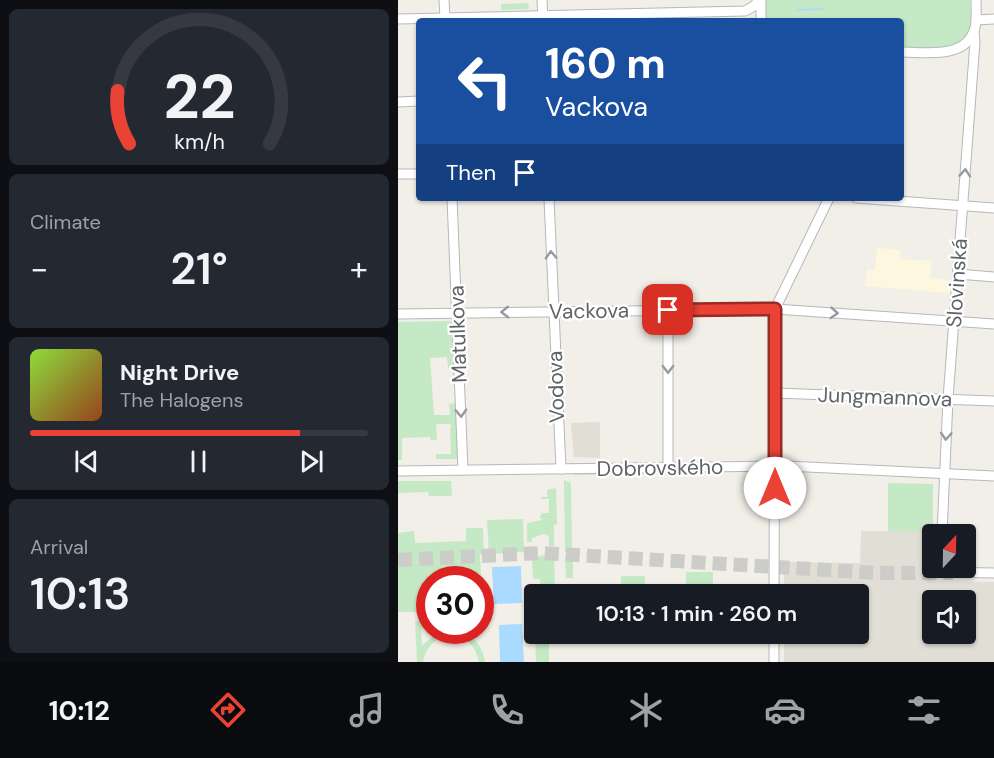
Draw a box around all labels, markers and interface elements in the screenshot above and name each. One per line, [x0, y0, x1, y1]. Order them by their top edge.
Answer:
text: 160 m [545, 36, 666, 91]
icon: left [446, 42, 524, 120]
text: 22 [163, 56, 235, 137]
text: Vackova [545, 89, 648, 124]
text: km/h [174, 128, 224, 156]
icon: arrive [508, 156, 541, 189]
text: Then [446, 158, 496, 187]
one-way arrow [958, 169, 971, 178]
text: Climate [30, 209, 101, 235]
street label: Slovinská [940, 237, 974, 329]
text: 21° [170, 239, 228, 298]
text: − [30, 247, 48, 290]
text: + [350, 247, 368, 290]
one-way arrow [545, 250, 558, 259]
pin [642, 284, 693, 335]
street label: Matulkova [442, 285, 474, 383]
icon: arrive [651, 293, 684, 326]
street label: Vackova [549, 296, 629, 326]
one-way arrow [501, 306, 510, 318]
one-way arrow [829, 306, 838, 319]
street label: Vodova [541, 350, 571, 424]
text: Night Drive [120, 358, 239, 387]
one-way arrow [662, 364, 674, 373]
street label: Jungmannova [817, 381, 953, 413]
text: The Halogens [120, 387, 243, 413]
one-way arrow [454, 408, 467, 417]
one-way arrow [939, 432, 952, 441]
icon: previous [70, 445, 103, 478]
icon: pause [182, 445, 215, 478]
icon: next [295, 445, 328, 478]
street label: Dobrovského [596, 453, 724, 483]
position arrow [743, 456, 807, 520]
north arrow [922, 524, 976, 578]
map controls [922, 524, 976, 644]
text: Arrival [30, 534, 88, 560]
text: 10:13 [30, 564, 130, 623]
speed limit sign: 30 [416, 566, 494, 644]
button: sound [922, 590, 976, 644]
text: 10:13 · 1 min · 260 m [596, 599, 797, 628]
icon: directions [207, 689, 249, 731]
icon: music [346, 689, 388, 731]
icon: phone [486, 689, 528, 731]
icon: climate [625, 689, 667, 731]
icon: car [764, 689, 806, 731]
icon: filters [903, 689, 945, 731]
text: 10:12 [49, 693, 110, 728]

